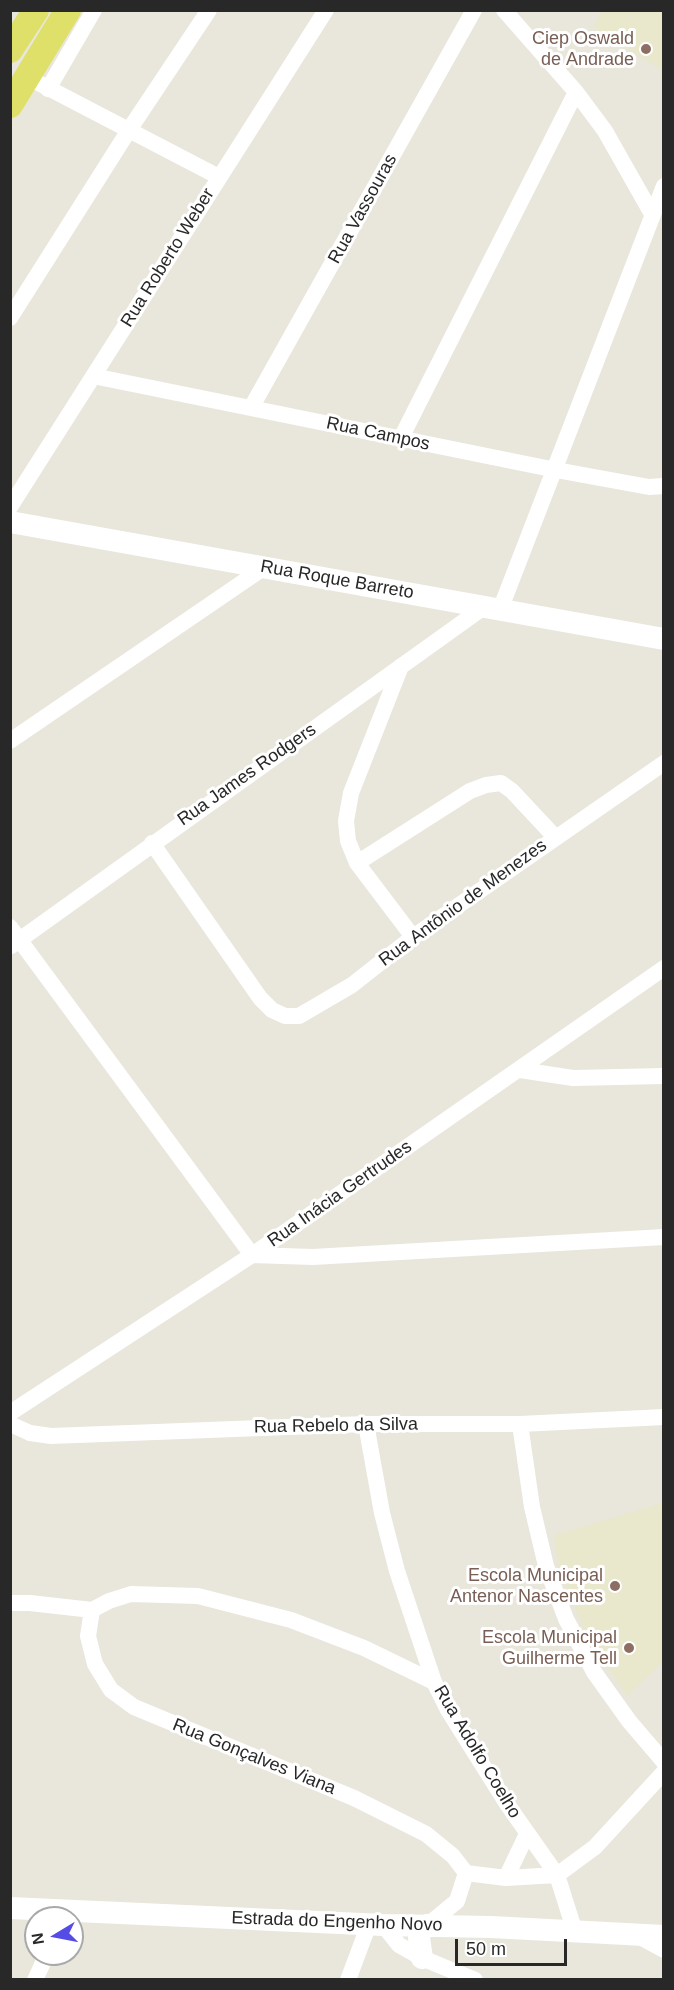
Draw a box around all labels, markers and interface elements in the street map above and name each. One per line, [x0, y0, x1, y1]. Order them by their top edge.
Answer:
place label: Ciep Oswald de Andrade [532, 28, 634, 70]
marker: Ciep Oswald de Andrade [639, 42, 653, 56]
street label: Rua Vassouras [324, 151, 402, 267]
street label: Rua Roberto Weber [117, 185, 219, 331]
street label: Rua Campos [324, 413, 432, 455]
street label: Rua Roque Barreto [259, 556, 415, 604]
street label: Rua James Rodgers [174, 719, 320, 831]
street label: Rua Antônio de Menezes [375, 835, 551, 971]
street label: Rua Inácia Gertrudes [264, 1136, 416, 1252]
street label: Rua Rebelo da Silva [254, 1414, 418, 1438]
place label: Escola Municipal Antenor Nascentes [450, 1565, 603, 1608]
marker: Escola Municipal Antenor Nascentes [608, 1579, 622, 1593]
place label: Escola Municipal Guilherme Tell [482, 1627, 617, 1670]
marker: Escola Municipal Guilherme Tell [622, 1641, 636, 1655]
street label: Rua Adolfo Coelho [429, 1682, 525, 1822]
street label: Rua Gonçalves Viana [169, 1714, 339, 1800]
north arrow [24, 1906, 84, 1966]
street label: Estrada do Engenho Novo [231, 1908, 443, 1936]
scale bar [458, 1927, 570, 1965]
text: N [28, 1932, 47, 1946]
text: 50 m [466, 1939, 506, 1959]

